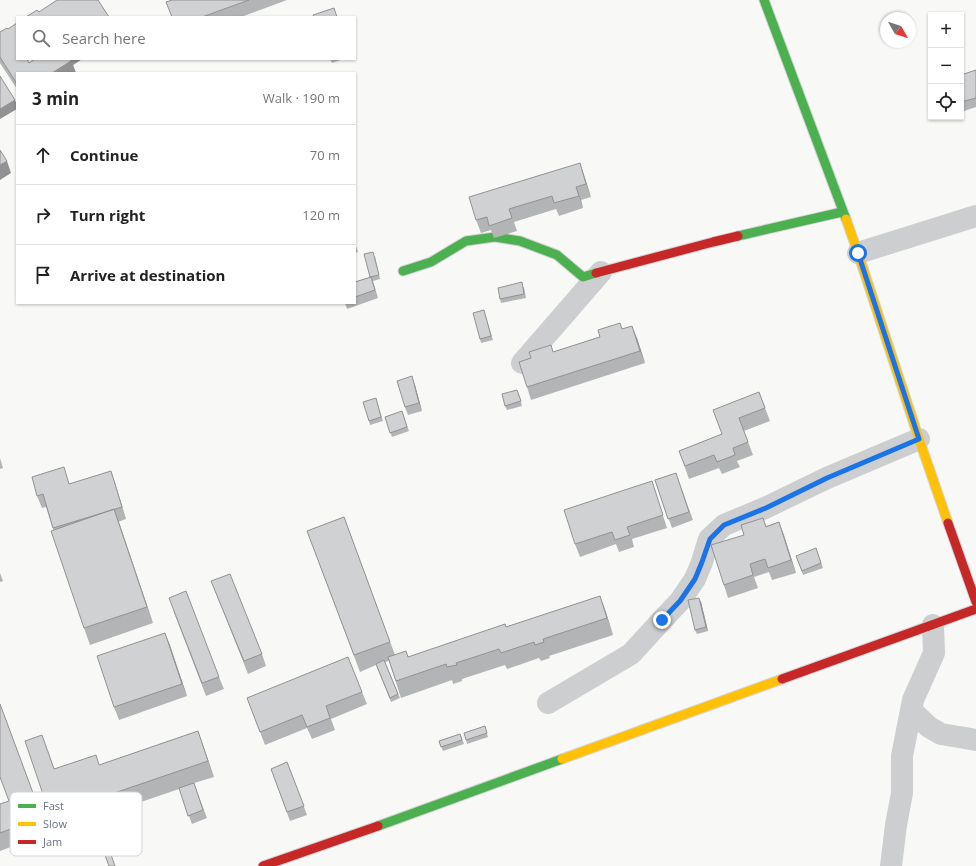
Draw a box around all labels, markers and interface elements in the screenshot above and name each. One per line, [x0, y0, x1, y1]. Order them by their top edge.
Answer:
north arrow [880, 12, 916, 48]
map controls [928, 12, 964, 120]
button: + [928, 12, 964, 48]
search box [16, 16, 356, 60]
icon: search [30, 27, 52, 49]
text: Search here [62, 28, 146, 48]
button: − [928, 48, 964, 84]
button: locate [928, 84, 964, 120]
text: 3 min [32, 87, 79, 110]
text: Walk · 190 m [263, 89, 340, 107]
icon: ahead [32, 144, 54, 166]
text: Continue [70, 145, 138, 165]
text: 70 m [310, 146, 340, 164]
icon: right [32, 204, 54, 226]
text: Turn right [70, 205, 145, 225]
text: 120 m [302, 206, 340, 224]
route start [849, 244, 867, 262]
icon: arrive [32, 264, 54, 286]
text: Arrive at destination [70, 265, 225, 285]
route end [653, 611, 671, 629]
legend [10, 792, 142, 856]
text: Fast [43, 798, 64, 813]
text: Slow [43, 816, 67, 831]
text: Jam [42, 834, 62, 849]

